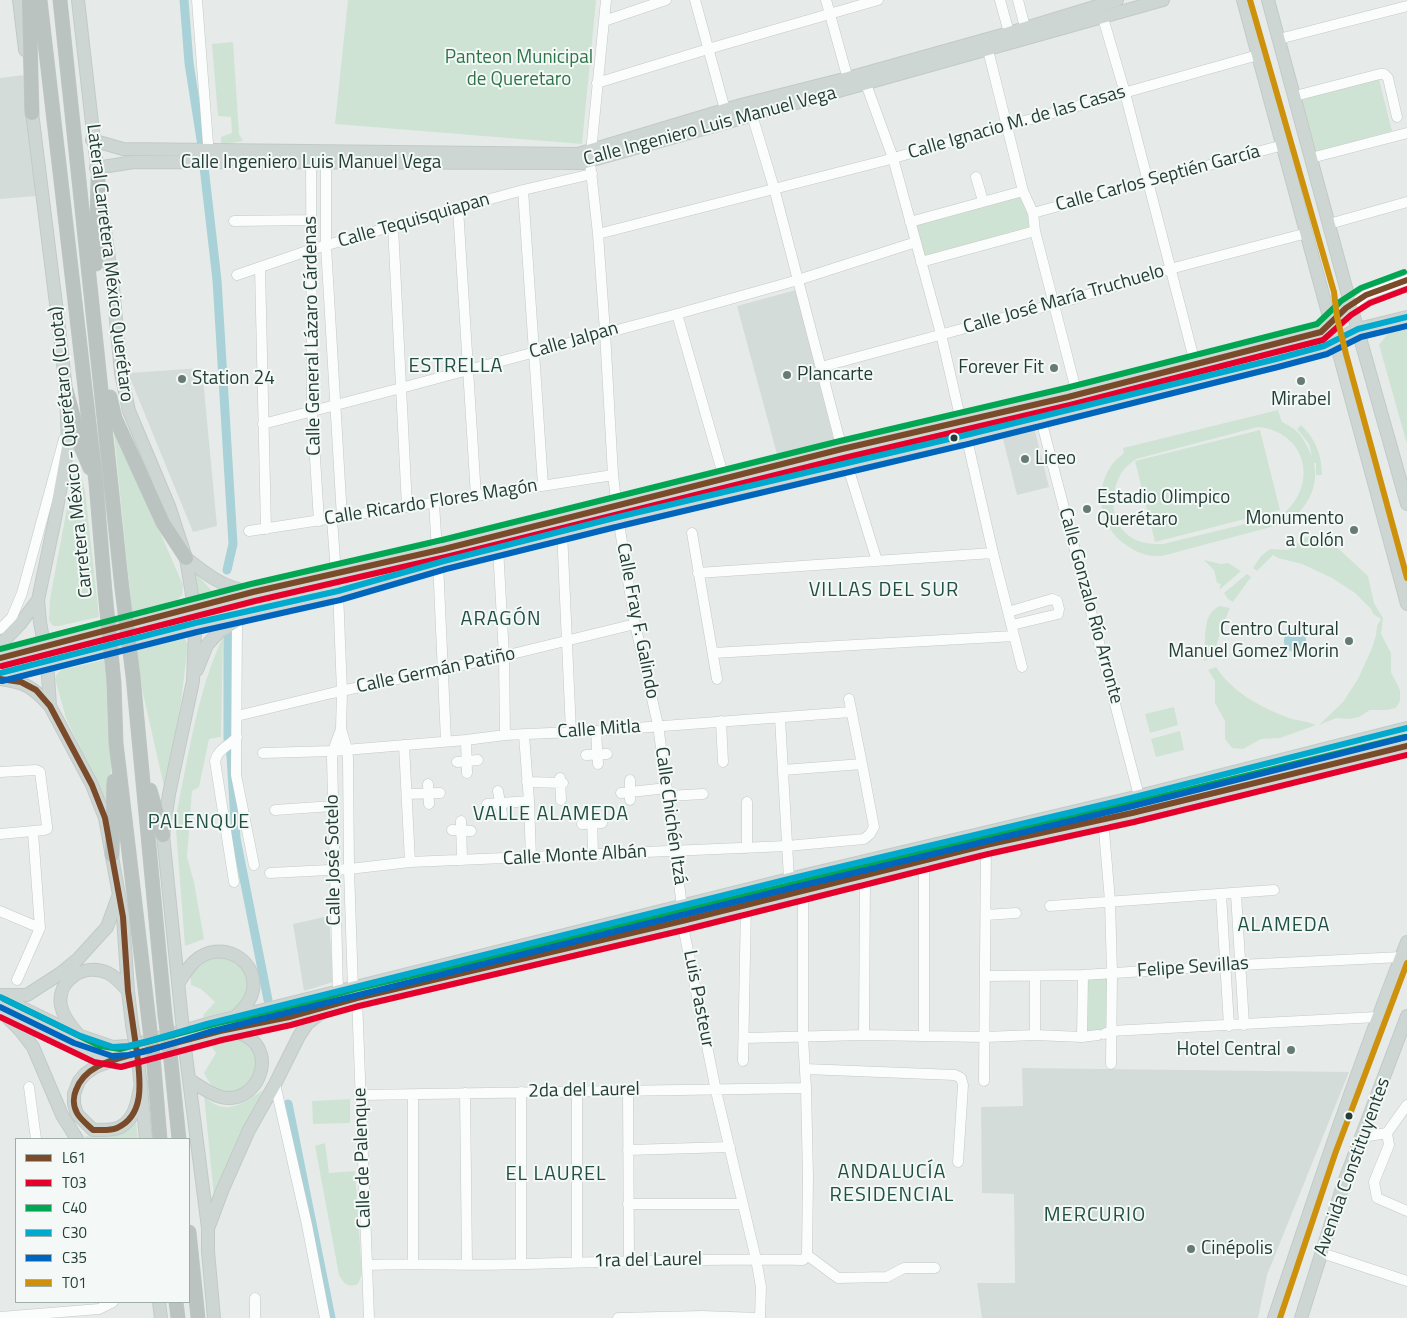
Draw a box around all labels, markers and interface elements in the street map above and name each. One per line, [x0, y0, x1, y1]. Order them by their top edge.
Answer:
park label: Panteon Municipal de Queretaro [445, 47, 593, 91]
street label: Calle Ignacio M. de las Casas [906, 81, 1128, 165]
street label: Calle Ingeniero Luis Manuel Vega [581, 82, 839, 172]
street label: Lateral Carretera México Querétaro [81, 123, 137, 403]
street label: Calle Carlos Septién García [1053, 141, 1263, 217]
street label: Calle Ingeniero Luis Manuel Vega [181, 152, 441, 174]
street label: Calle Tequisquiapan [335, 188, 493, 254]
street label: Calle General Lázaro Cárdenas [300, 216, 326, 456]
street label: Calle José María Truchuelo [961, 260, 1167, 340]
street label: Carretera México - Querétaro (Cuota) [45, 305, 99, 599]
street label: Calle Jalpan [527, 317, 621, 365]
district label: ESTRELLA [408, 355, 504, 379]
place label: Forever Fit [958, 357, 1044, 379]
marker: Forever Fit [1048, 362, 1060, 374]
place label: Plancarte [797, 364, 873, 386]
place label: Station 24 [192, 368, 275, 390]
marker: Plancarte [781, 369, 793, 381]
marker: Station 24 [176, 373, 188, 385]
marker: Mirabel [1295, 375, 1307, 387]
place label: Mirabel [1271, 389, 1331, 411]
unlabelled marker [949, 433, 959, 443]
place label: Liceo [1035, 448, 1076, 470]
marker: Liceo [1019, 453, 1031, 465]
street label: Calle Ricardo Flores Magón [323, 475, 539, 531]
place label: Estadio Olimpico Querétaro [1097, 487, 1230, 531]
marker: Estadio Olimpico Querétaro [1081, 503, 1093, 515]
street label: Calle Gonzalo Río Arronte [1053, 506, 1127, 706]
place label: Monumento a Colón [1245, 508, 1344, 552]
marker: Monumento a Colón [1348, 524, 1360, 536]
street label: Calle Fray F. Galindo [611, 541, 663, 701]
district label: VILLAS DEL SUR [807, 579, 961, 603]
district label: ARAGÓN [460, 608, 542, 632]
place label: Centro Cultural Manuel Gomez Morin [1168, 619, 1339, 663]
marker: Centro Cultural Manuel Gomez Morin [1343, 635, 1355, 647]
street label: Calle Germán Patiño [354, 643, 518, 699]
street label: Calle Mitla [557, 716, 641, 744]
street label: Calle Chichén Itzá [649, 746, 691, 886]
street label: Calle José Sotelo [321, 794, 347, 926]
district label: VALLE ALAMEDA [471, 803, 631, 827]
district label: PALENQUE [147, 811, 251, 835]
street label: Calle Monte Albán [502, 841, 648, 871]
district label: ALAMEDA [1237, 914, 1331, 938]
street label: Luis Pasteur [677, 948, 719, 1050]
street label: Felipe Sevillas [1136, 953, 1250, 983]
place label: Hotel Central [1176, 1039, 1281, 1061]
marker: Hotel Central [1285, 1044, 1297, 1056]
street label: Avenida Constituyentes [1310, 1075, 1396, 1259]
street label: 2da del Laurel [528, 1079, 640, 1103]
street label: Calle de Palenque [349, 1087, 377, 1229]
unlabelled marker [1344, 1111, 1354, 1121]
legend [15, 1138, 190, 1303]
text: L61 [62, 1146, 86, 1169]
district label: ANDALUCÍA RESIDENCIAL [828, 1161, 956, 1208]
district label: EL LAUREL [504, 1163, 608, 1187]
text: T03 [62, 1171, 87, 1194]
text: C40 [62, 1196, 87, 1219]
district label: MERCURIO [1043, 1204, 1147, 1228]
text: C30 [62, 1221, 87, 1244]
place label: Cinépolis [1201, 1238, 1273, 1260]
marker: Cinépolis [1185, 1243, 1197, 1255]
text: C35 [62, 1246, 87, 1269]
street label: 1ra del Laurel [594, 1249, 702, 1273]
text: T01 [62, 1271, 87, 1294]

